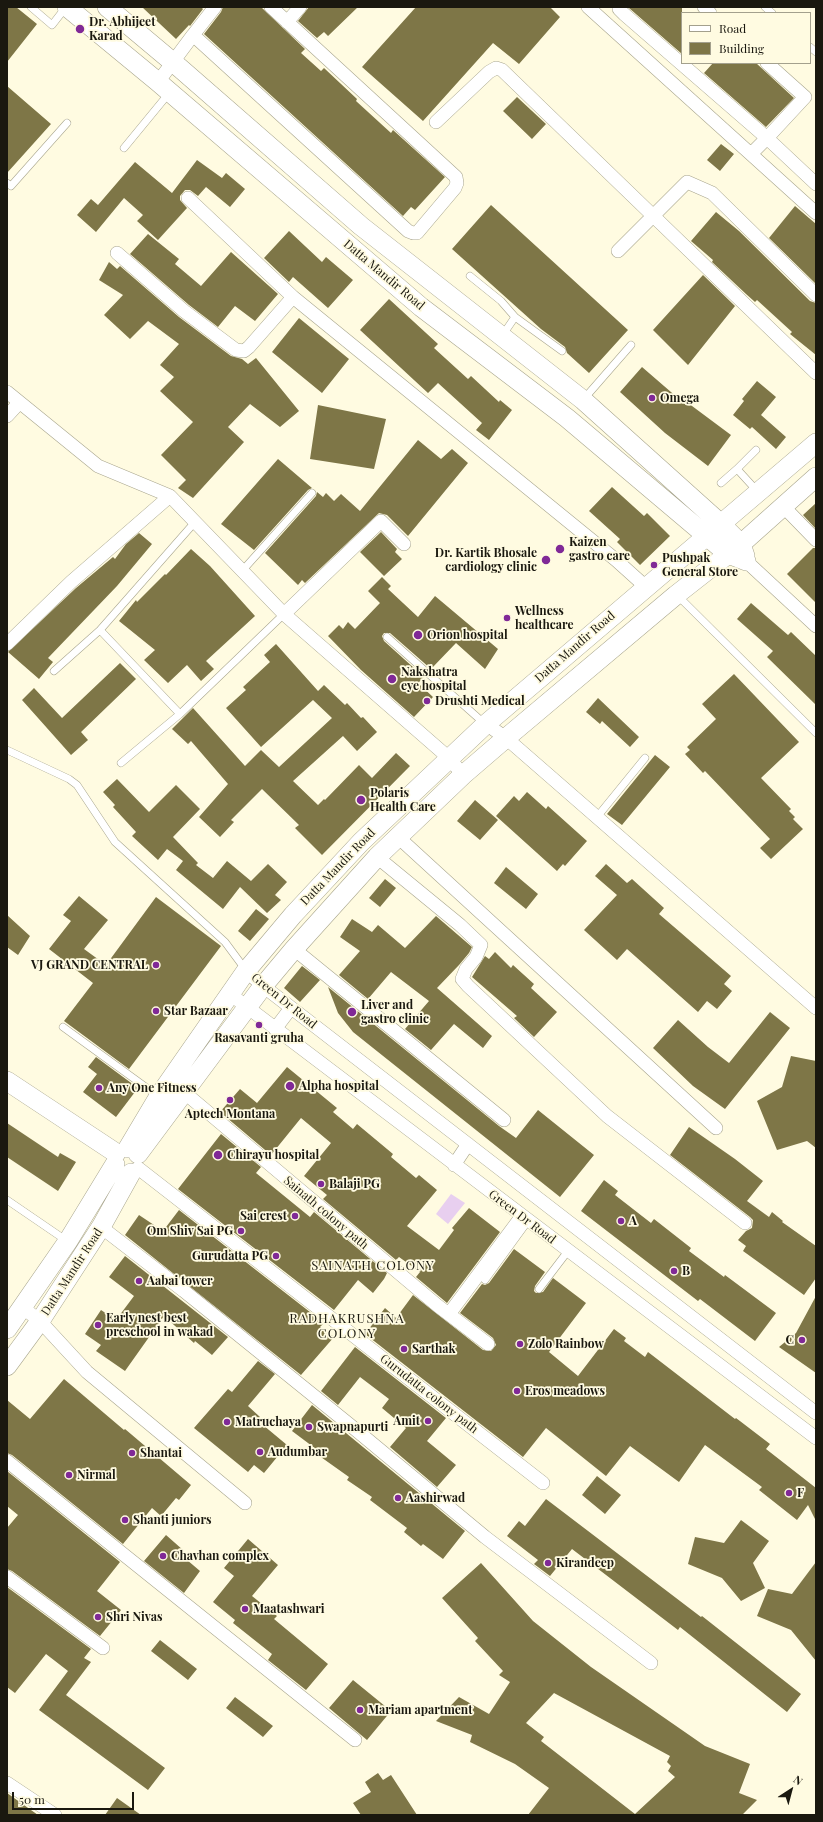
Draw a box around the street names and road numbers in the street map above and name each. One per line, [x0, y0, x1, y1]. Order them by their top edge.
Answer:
street label: Datta Mandir Road [341, 237, 427, 313]
street label: Datta Mandir Road [532, 608, 618, 686]
street label: Datta Mandir Road [298, 826, 378, 908]
street label: Green Dr Road [248, 970, 320, 1032]
street label: Sainath colony path [281, 1173, 371, 1253]
street label: Green Dr Road [486, 1187, 558, 1247]
street label: Datta Mandir Road [38, 1226, 106, 1318]
street label: Gurudatta colony path [377, 1351, 481, 1437]

